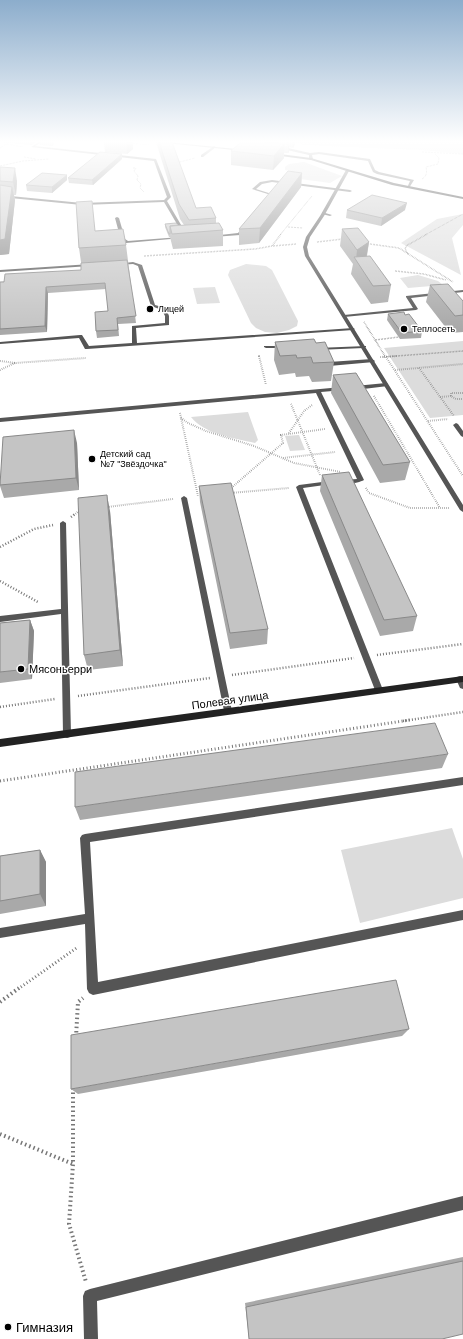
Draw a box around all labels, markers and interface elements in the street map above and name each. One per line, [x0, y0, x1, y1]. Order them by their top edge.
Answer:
marker: Лицей [145, 304, 155, 314]
place label: Лицей [158, 304, 184, 314]
marker: Теплосеть [399, 324, 409, 334]
place label: Теплосеть [412, 324, 456, 334]
place label: Детский сад №7 "Звёздочка" [100, 449, 167, 469]
marker: Детский сад №7 "Звёздочка" [87, 454, 97, 464]
place label: Мясоньерри [29, 663, 92, 675]
marker: Мясоньерри [16, 664, 26, 674]
street label: Полевая улица [191, 689, 270, 711]
place label: Гимназия [16, 1320, 73, 1335]
marker: Гимназия [3, 1322, 13, 1332]

